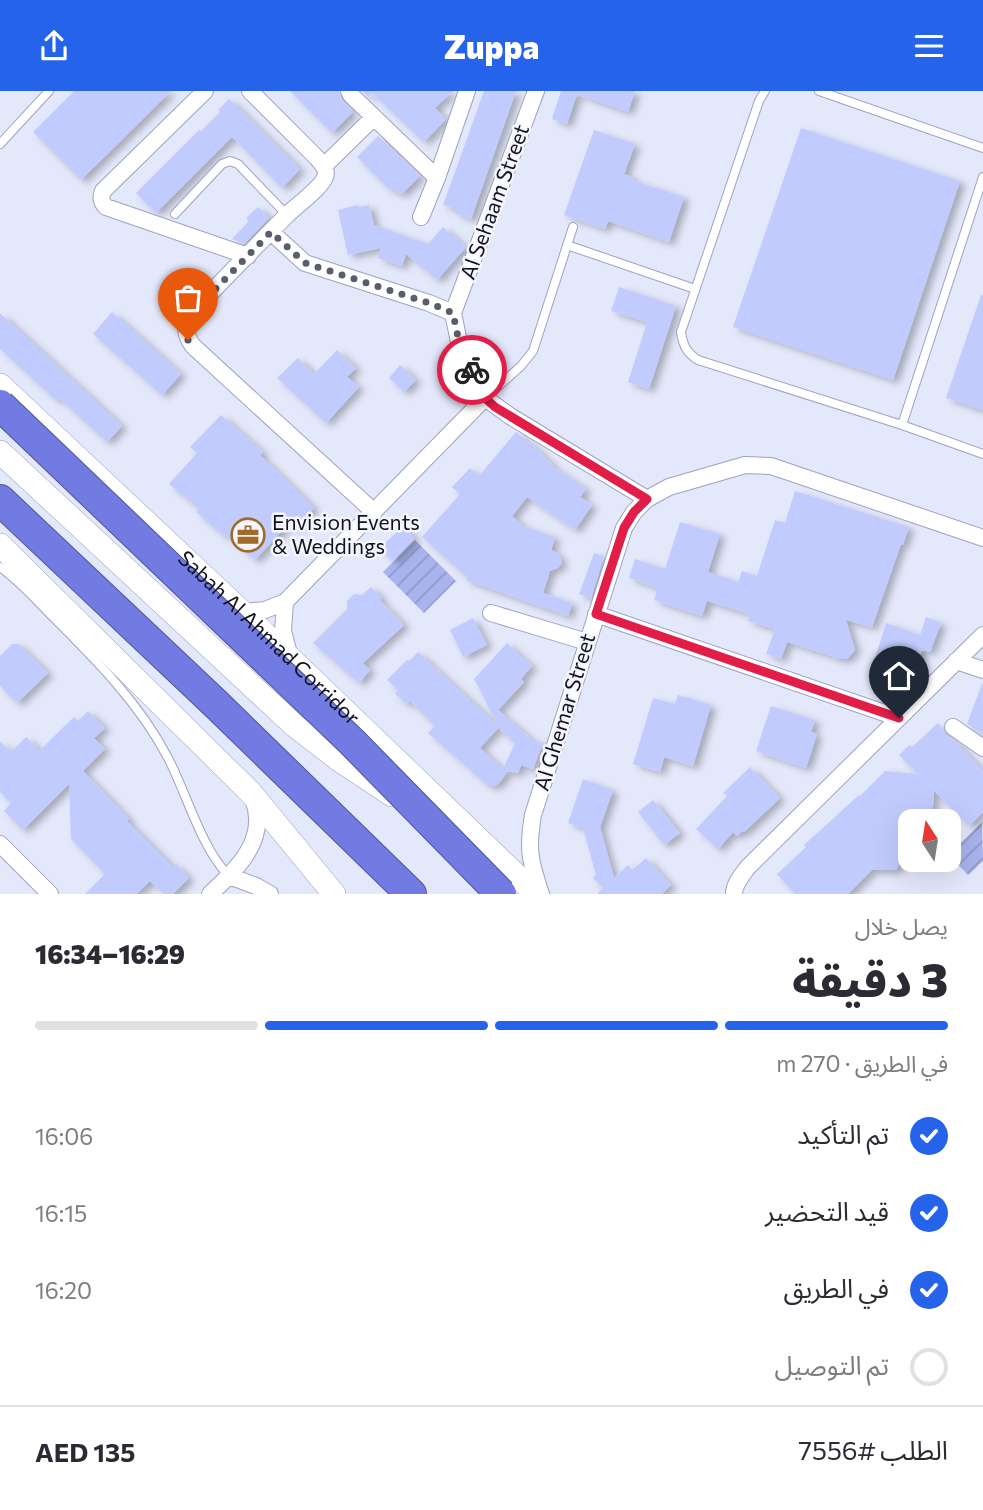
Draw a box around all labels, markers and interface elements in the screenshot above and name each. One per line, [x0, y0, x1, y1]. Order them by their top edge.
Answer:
text: Zuppa [444, 26, 539, 66]
icon: share [35, 27, 73, 65]
icon: menu [910, 27, 948, 65]
street label: Al Sehaam Street [454, 121, 533, 282]
pin [158, 268, 218, 340]
icon: bag [169, 279, 207, 317]
courier [437, 335, 507, 405]
icon: bike [453, 351, 491, 389]
place label: Envision Events & Weddings [272, 509, 420, 558]
office icon: Envision Events & Weddings [229, 516, 267, 554]
street label: Sabah Al Ahmad Corridor [174, 545, 365, 729]
street label: Al Ghemar Street [528, 630, 599, 793]
pin [869, 646, 929, 718]
icon: home [880, 657, 918, 695]
north arrow [898, 809, 961, 871]
map controls [898, 809, 961, 872]
text: يصل خلال [855, 912, 948, 940]
text: 16:29–16:34 [35, 938, 185, 969]
text: 3 دقيقة [792, 950, 948, 1006]
text: في الطريق · 270 m [776, 1049, 948, 1077]
icon: check [910, 1117, 948, 1155]
text: تم التأكيد [797, 1118, 889, 1149]
text: 16:06 [35, 1122, 93, 1150]
icon: check [910, 1194, 948, 1232]
text: قيد التحضير [765, 1195, 889, 1226]
text: 16:15 [35, 1199, 87, 1227]
icon: check [910, 1271, 948, 1309]
text: في الطريق [784, 1272, 889, 1303]
text: 16:20 [35, 1276, 92, 1304]
text: تم التوصيل [775, 1349, 889, 1380]
text: الطلب #7556 [798, 1434, 948, 1465]
text: AED 135 [35, 1436, 135, 1467]

